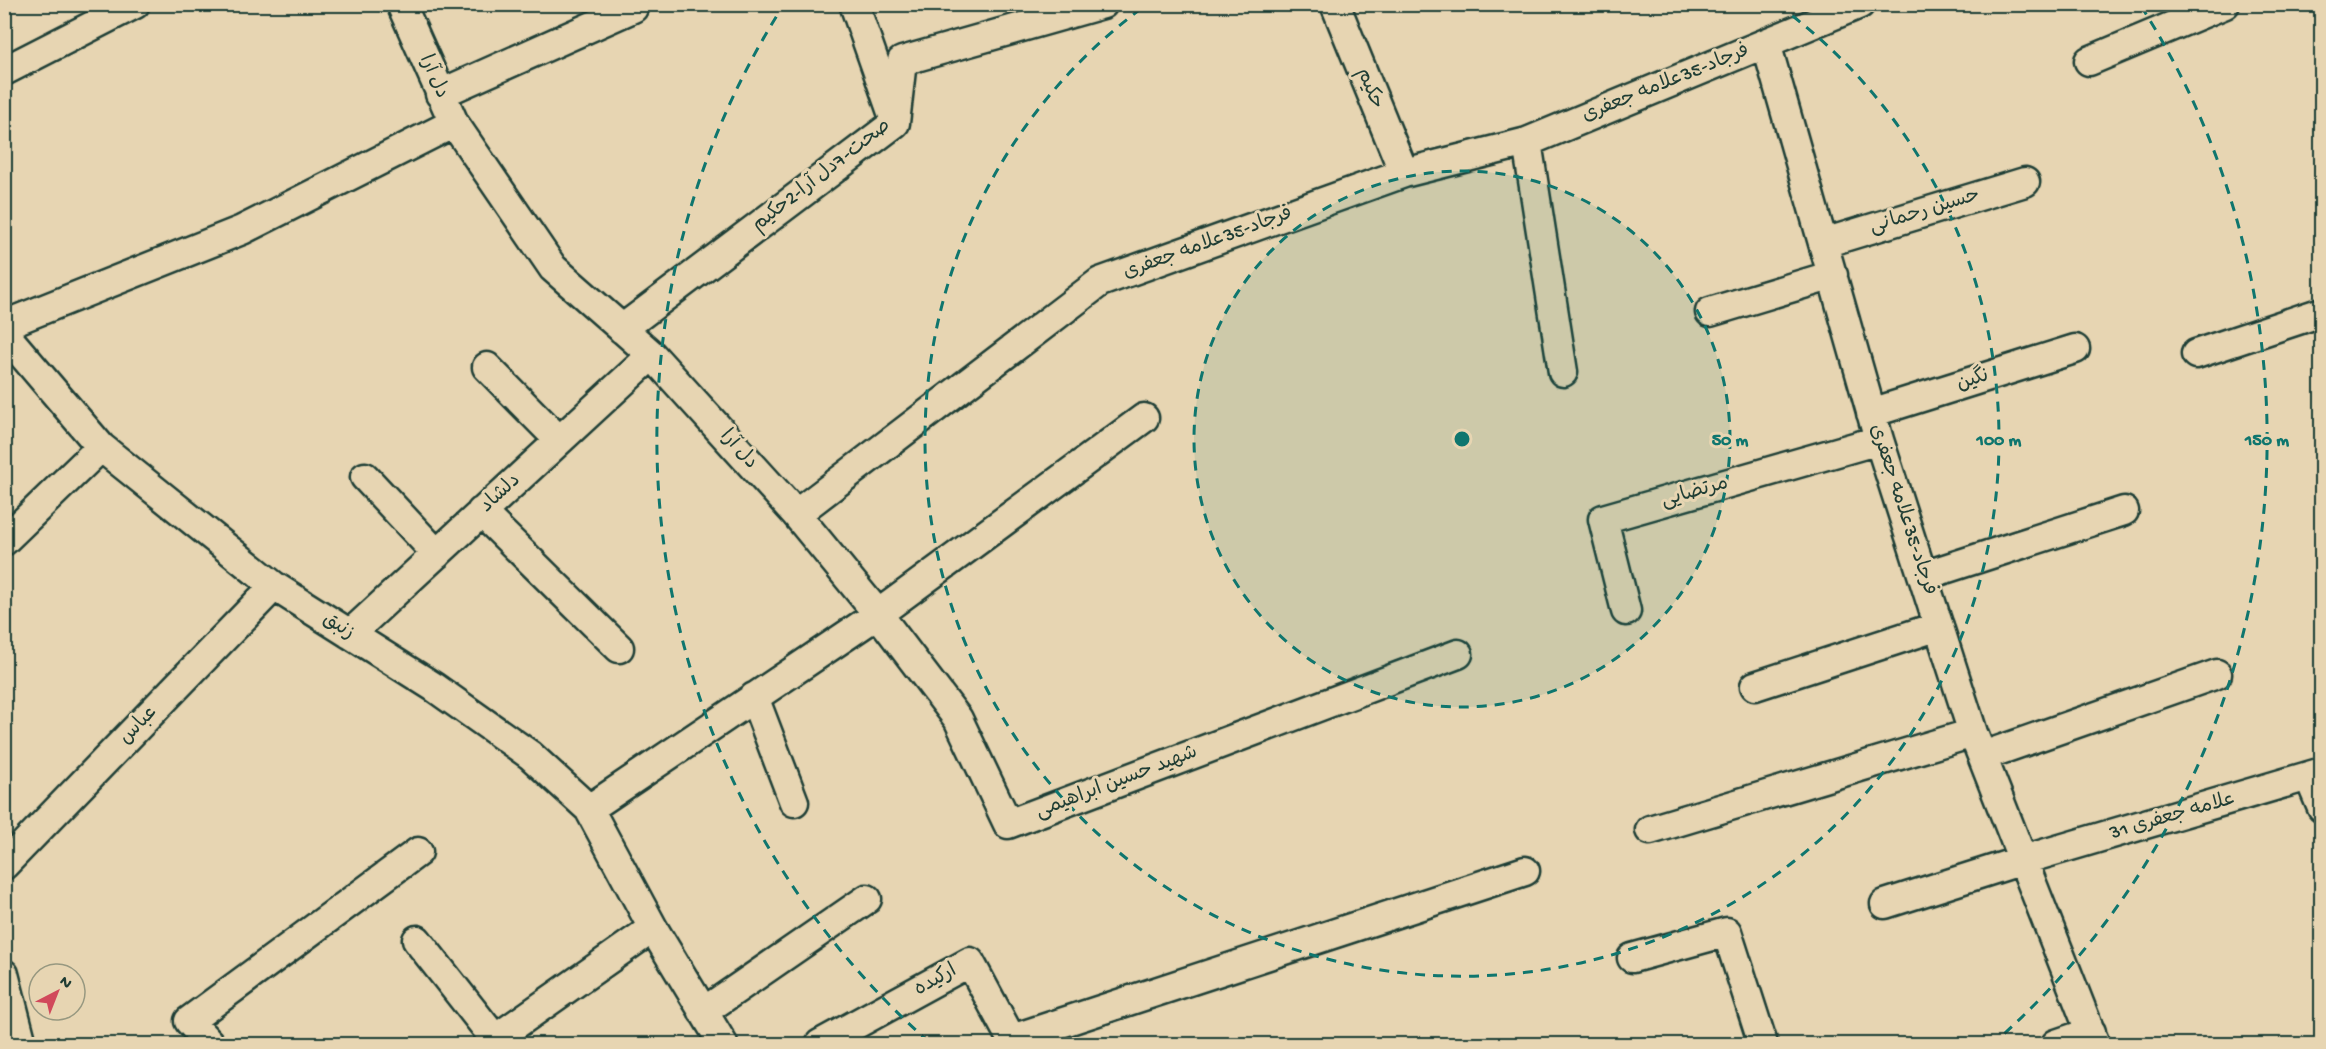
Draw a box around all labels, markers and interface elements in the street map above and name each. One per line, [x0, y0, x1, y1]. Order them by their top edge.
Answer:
street label: فرجاد-35علامه جعفری [1579, 39, 1753, 128]
street label: دل آرا [413, 50, 455, 102]
street label: حکیم [1350, 65, 1388, 113]
street label: صحت-7دل آرا-2حکیم [746, 112, 896, 237]
street label: حسین رحمانی [1867, 183, 1983, 240]
street label: فرجاد-35علامه جعفری [1120, 202, 1296, 285]
street label: نگین [1953, 362, 1992, 397]
street label: فرجاد-35علامه جعفری [1864, 421, 1941, 598]
street label: دل آرا [714, 423, 764, 475]
centre of rings [1452, 429, 1472, 449]
text: 50 m [1712, 431, 1749, 452]
text: 100 m [1976, 431, 2022, 452]
text: 150 m [2244, 431, 2289, 452]
street label: دلشاد [475, 469, 526, 518]
street label: مرتضایی [1659, 472, 1731, 513]
street label: زنبق [318, 608, 358, 646]
street label: عباس [114, 701, 163, 750]
street label: شهید حسین ابراهیمی [1033, 741, 1201, 824]
street label: علامه جعفری 31 [2106, 787, 2239, 846]
street label: ارکیده [910, 959, 961, 1002]
north arrow [27, 962, 87, 1022]
text: N [54, 973, 75, 994]

